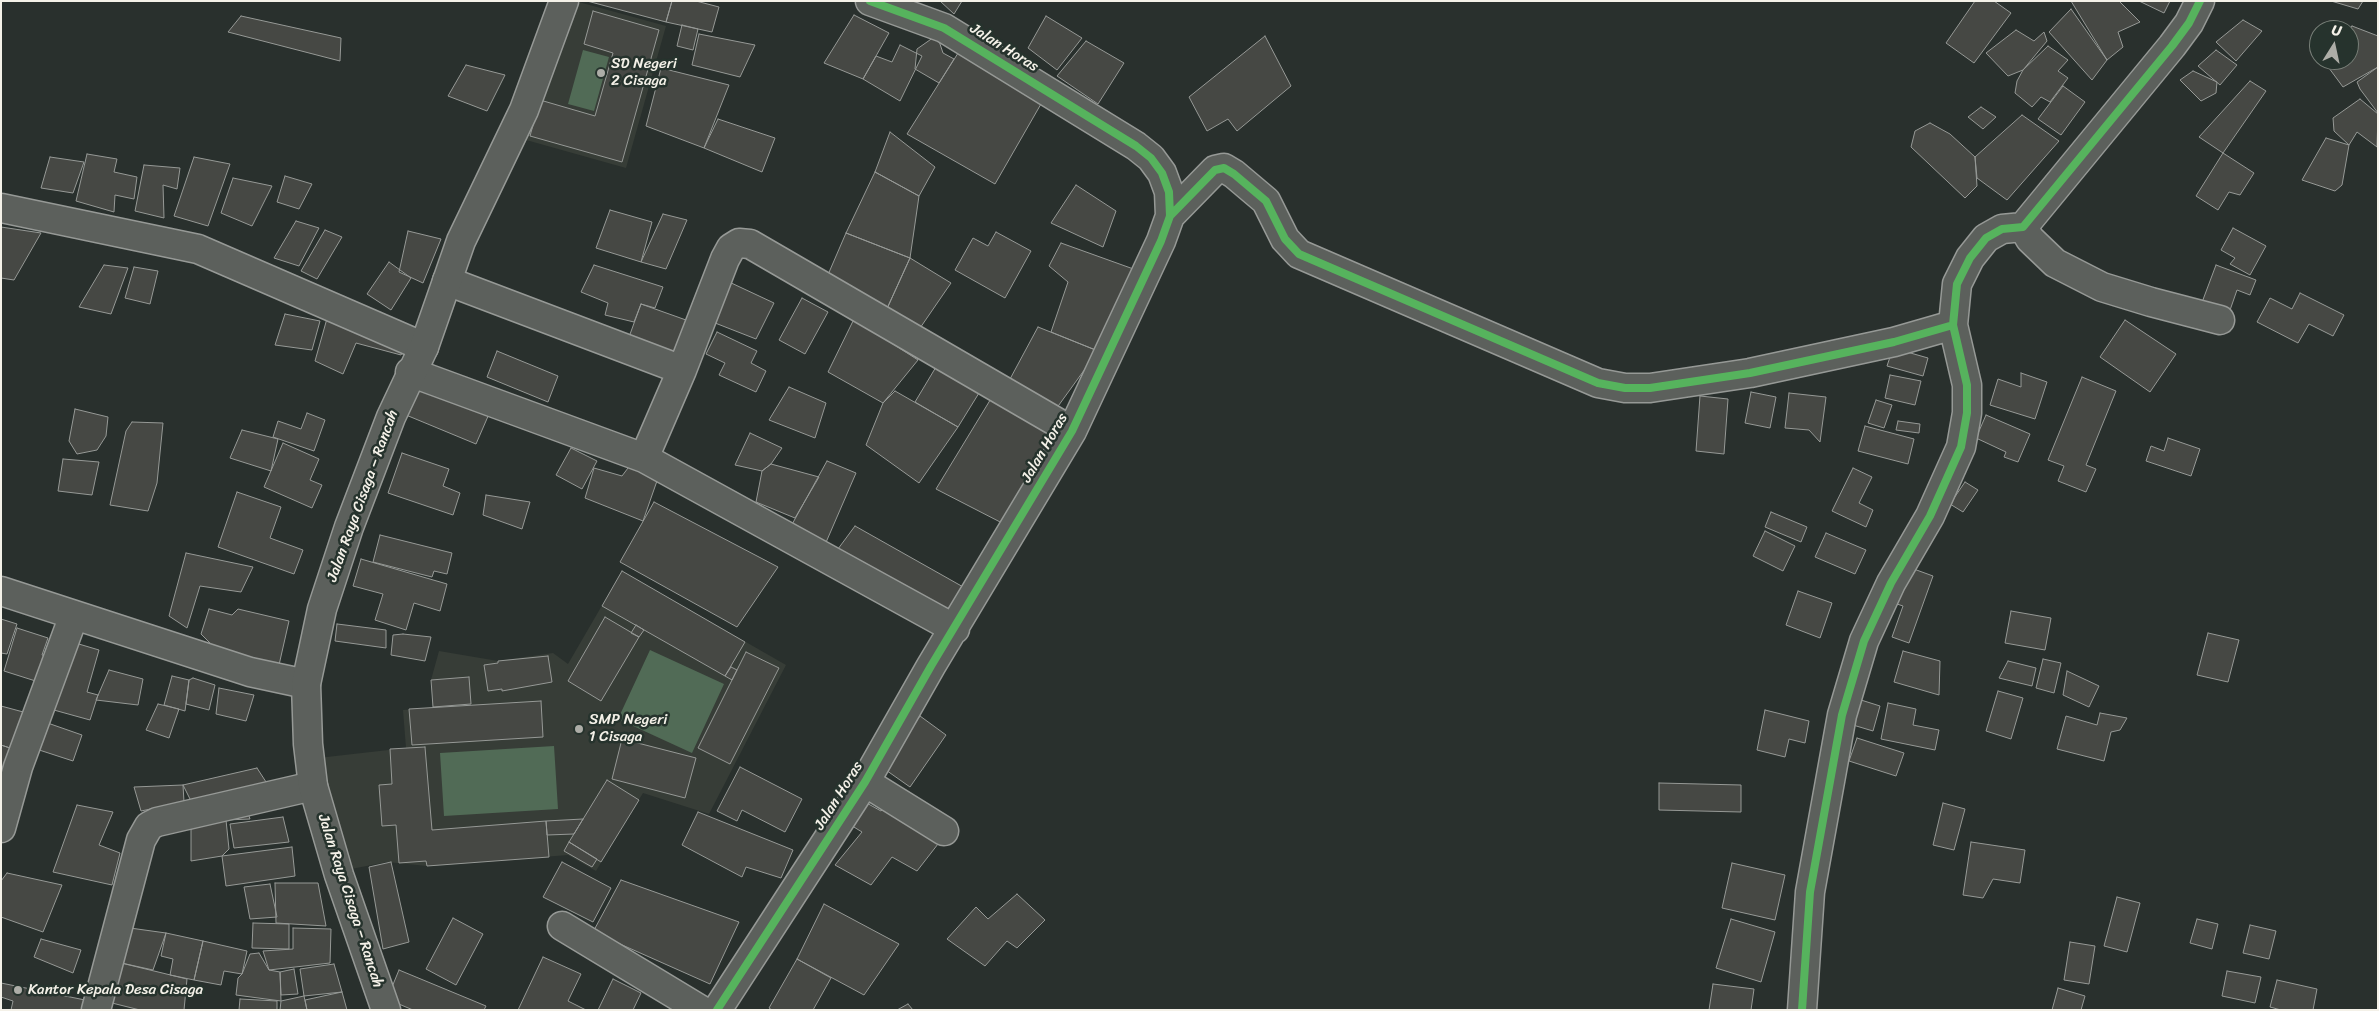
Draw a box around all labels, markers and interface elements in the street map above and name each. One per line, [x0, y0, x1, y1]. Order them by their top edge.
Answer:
text: U [2330, 18, 2343, 44]
street label: Jalan Horas [967, 20, 1041, 76]
north arrow [2309, 20, 2359, 70]
place label: SD Negeri 2 Cisaga [611, 55, 677, 90]
marker: SD Negeri 2 Cisaga [595, 67, 607, 79]
street label: Jalan Raya Cisaga – Rancah [324, 408, 402, 584]
street label: Jalan Horas [1018, 410, 1072, 486]
place label: SMP Negeri 1 Cisaga [589, 711, 667, 746]
marker: SMP Negeri 1 Cisaga [573, 723, 585, 735]
street label: Jalan Horas [811, 759, 867, 833]
street label: Jalan Raya Cisaga – Rancah [313, 812, 387, 990]
place label: Kantor Kepala Desa Cisaga [28, 981, 203, 999]
marker: Kantor Kepala Desa Cisaga [12, 984, 24, 996]

